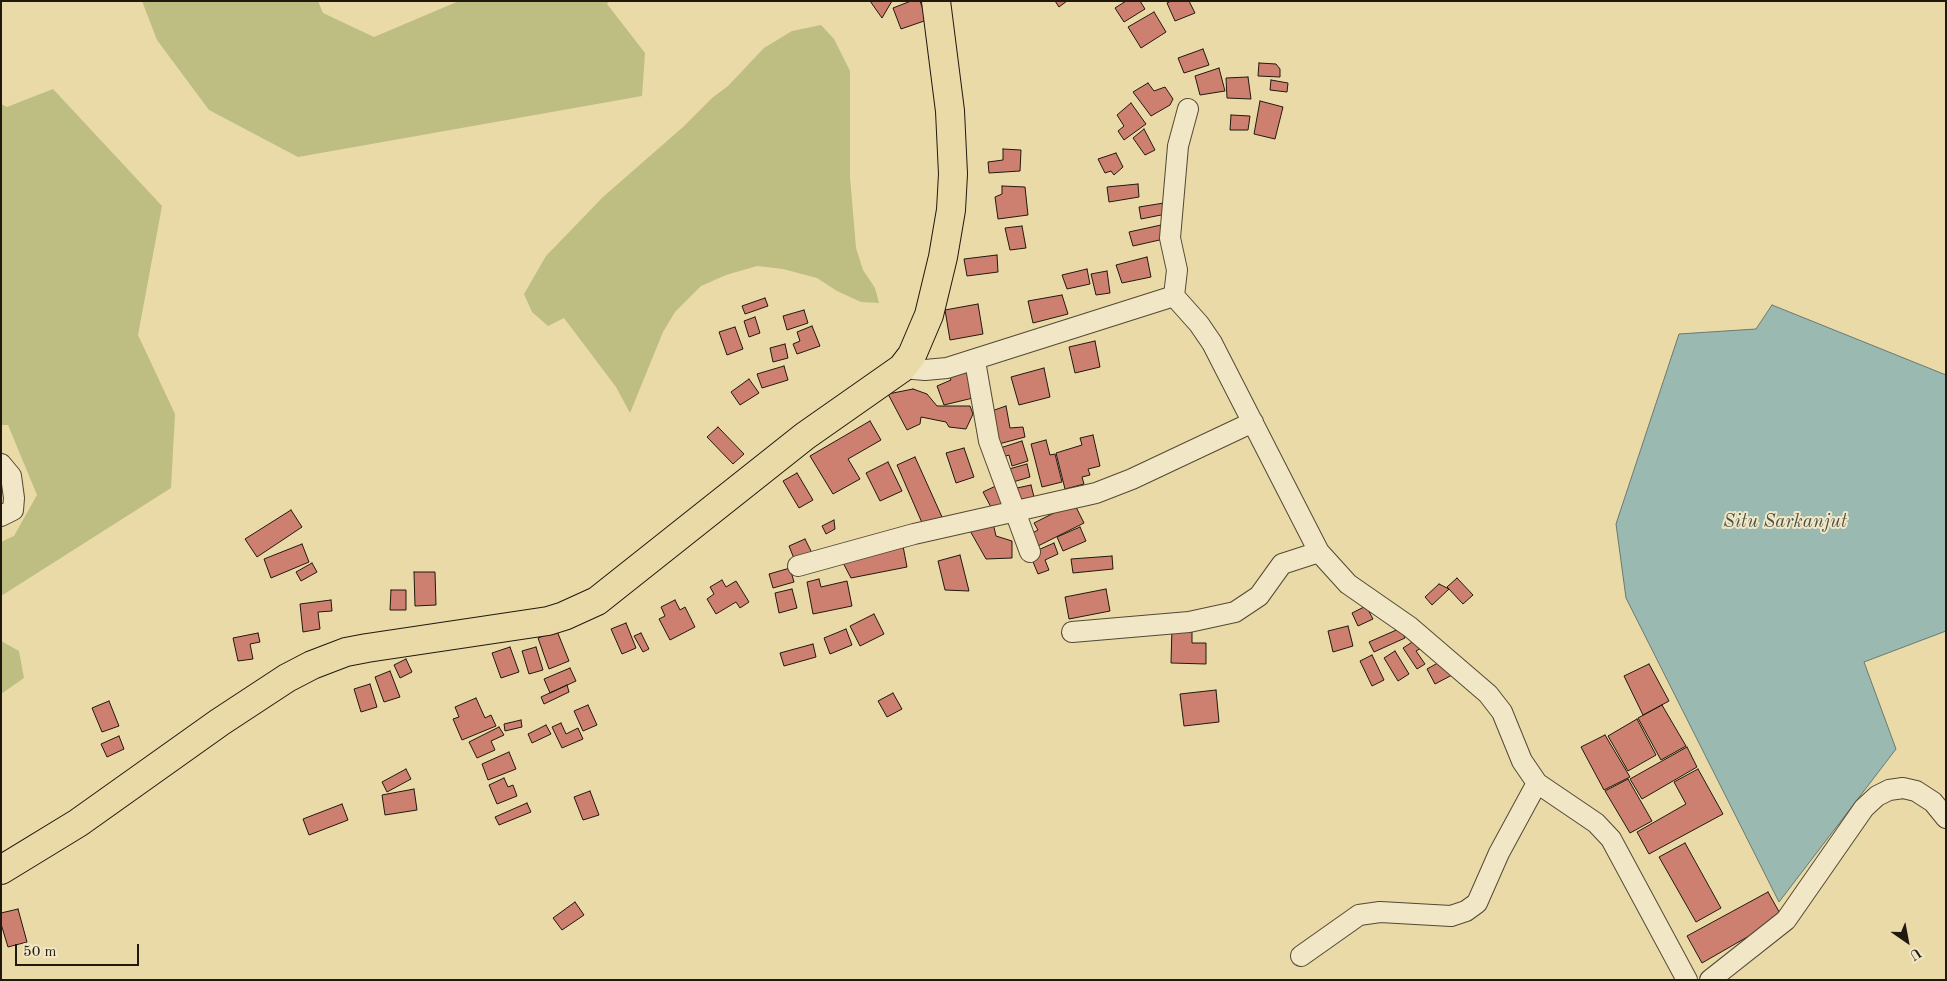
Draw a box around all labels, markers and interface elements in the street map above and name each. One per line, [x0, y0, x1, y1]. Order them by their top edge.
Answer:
water label: Situ Sarkanjut [1723, 511, 1847, 533]
north arrow [1882, 916, 1932, 966]
scale bar [18, 934, 141, 966]
text: 50 m [23, 945, 57, 960]
text: U [1907, 945, 1924, 962]

